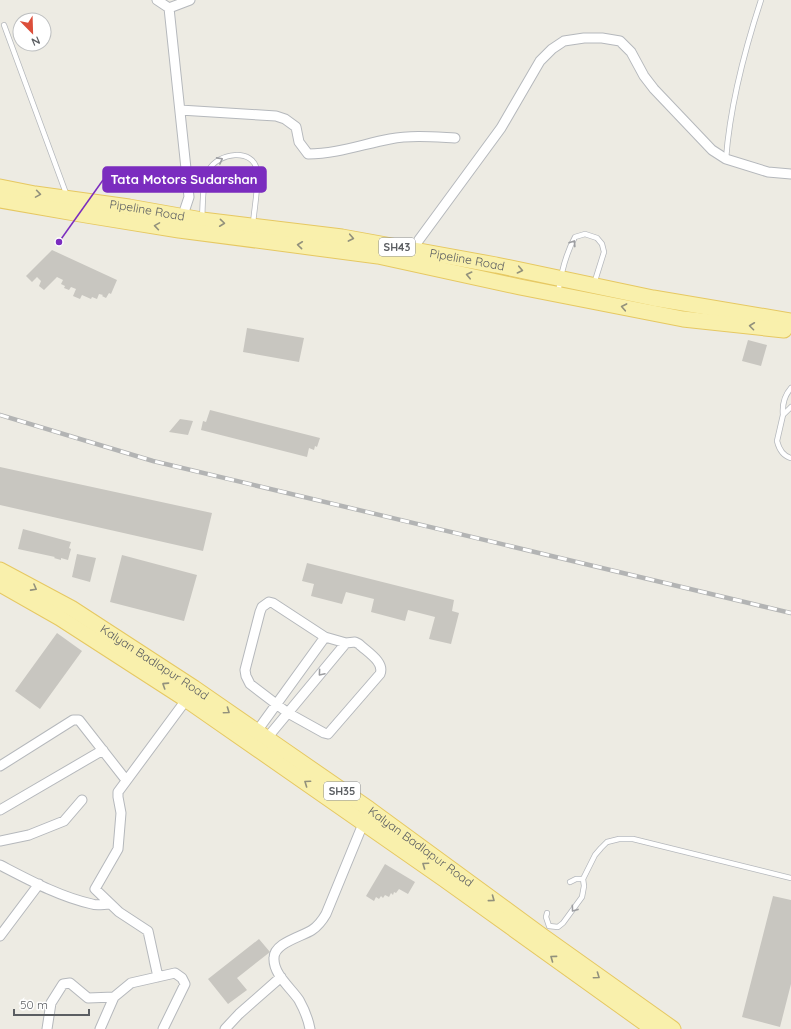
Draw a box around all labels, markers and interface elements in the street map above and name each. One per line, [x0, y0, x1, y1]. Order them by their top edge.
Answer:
north arrow [12, 12, 52, 52]
text: N [29, 33, 42, 49]
one-way arrow [216, 157, 223, 164]
callout: Tata Motors Sudarshan [103, 167, 266, 192]
text: Tata Motors Sudarshan [111, 171, 257, 187]
one-way arrow [35, 190, 41, 198]
street label: Pipeline Road [109, 196, 186, 224]
one-way arrow [219, 218, 225, 227]
one-way arrow [154, 222, 160, 231]
one-way arrow [348, 234, 354, 242]
road number: SH43 [379, 238, 415, 256]
one-way arrow [569, 240, 576, 247]
one-way arrow [297, 241, 303, 250]
street label: Pipeline Road [429, 245, 506, 274]
one-way arrow [517, 266, 523, 274]
one-way arrow [466, 272, 472, 280]
one-way arrow [621, 304, 627, 312]
one-way arrow [749, 322, 755, 331]
one-way arrow [30, 584, 37, 591]
street label: Kalyan Badlapur Road [98, 621, 212, 703]
one-way arrow [319, 668, 326, 675]
one-way arrow [162, 683, 169, 690]
one-way arrow [222, 706, 229, 713]
one-way arrow [304, 781, 311, 788]
road number: SH35 [324, 782, 360, 800]
street label: Kalyan Badlapur Road [365, 803, 476, 890]
one-way arrow [422, 862, 429, 870]
one-way arrow [488, 895, 495, 902]
one-way arrow [571, 905, 579, 912]
one-way arrow [550, 955, 557, 963]
one-way arrow [593, 971, 600, 978]
scale bar [14, 991, 89, 1017]
text: 50 m [20, 997, 48, 1012]

